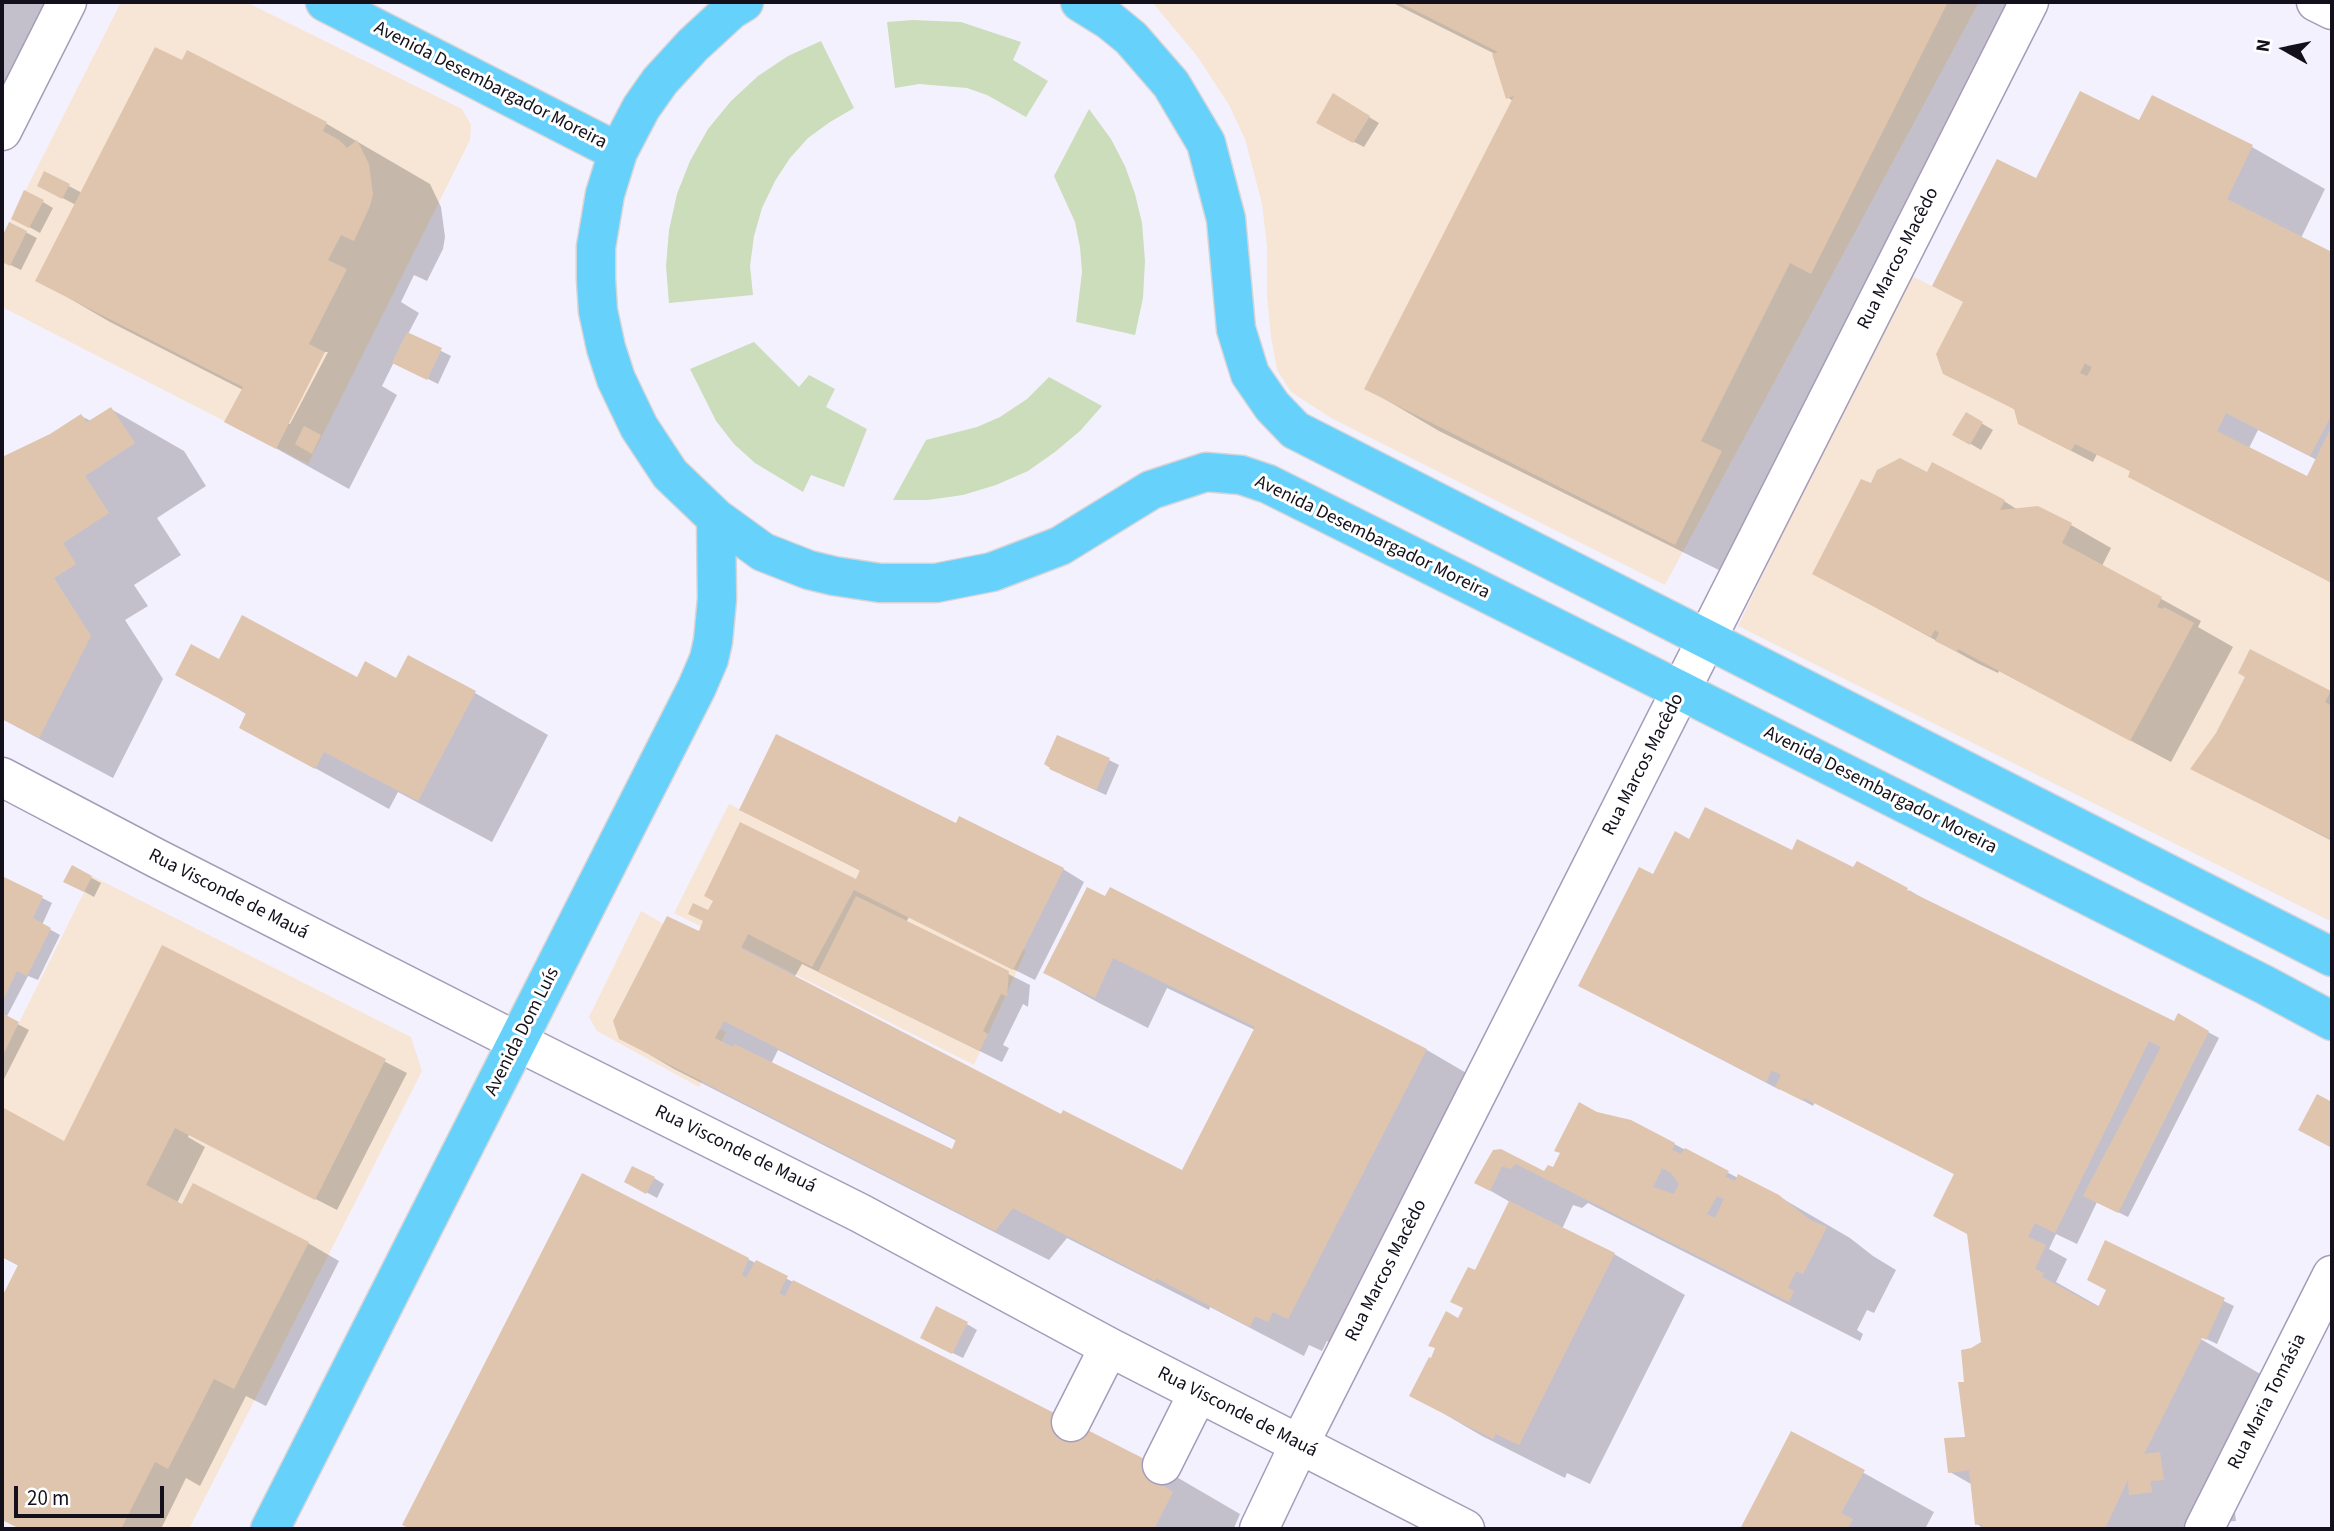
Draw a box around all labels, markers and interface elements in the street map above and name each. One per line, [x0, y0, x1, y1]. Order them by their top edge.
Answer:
north arrow [2250, 14, 2320, 84]
street label: Avenida Desembargador Moreira [370, 17, 610, 155]
text: N [2249, 37, 2278, 54]
street label: Rua Marcos Macêdo [1853, 184, 1945, 334]
street label: Avenida Desembargador Moreira [1251, 471, 1493, 605]
street label: Rua Marcos Macêdo [1598, 690, 1690, 840]
street label: Avenida Desembargador Moreira [1760, 722, 2000, 860]
street label: Rua Visconde de Mauá [144, 845, 312, 945]
street label: Avenida Dom Luís [481, 964, 565, 1100]
street label: Rua Visconde de Mauá [651, 1101, 819, 1199]
street label: Rua Marcos Macêdo [1341, 1196, 1433, 1346]
street label: Rua Maria Tomásia [2224, 1330, 2312, 1474]
street label: Rua Visconde de Mauá [1153, 1363, 1321, 1463]
scale bar [18, 1472, 168, 1516]
text: 20 m [27, 1483, 69, 1513]

